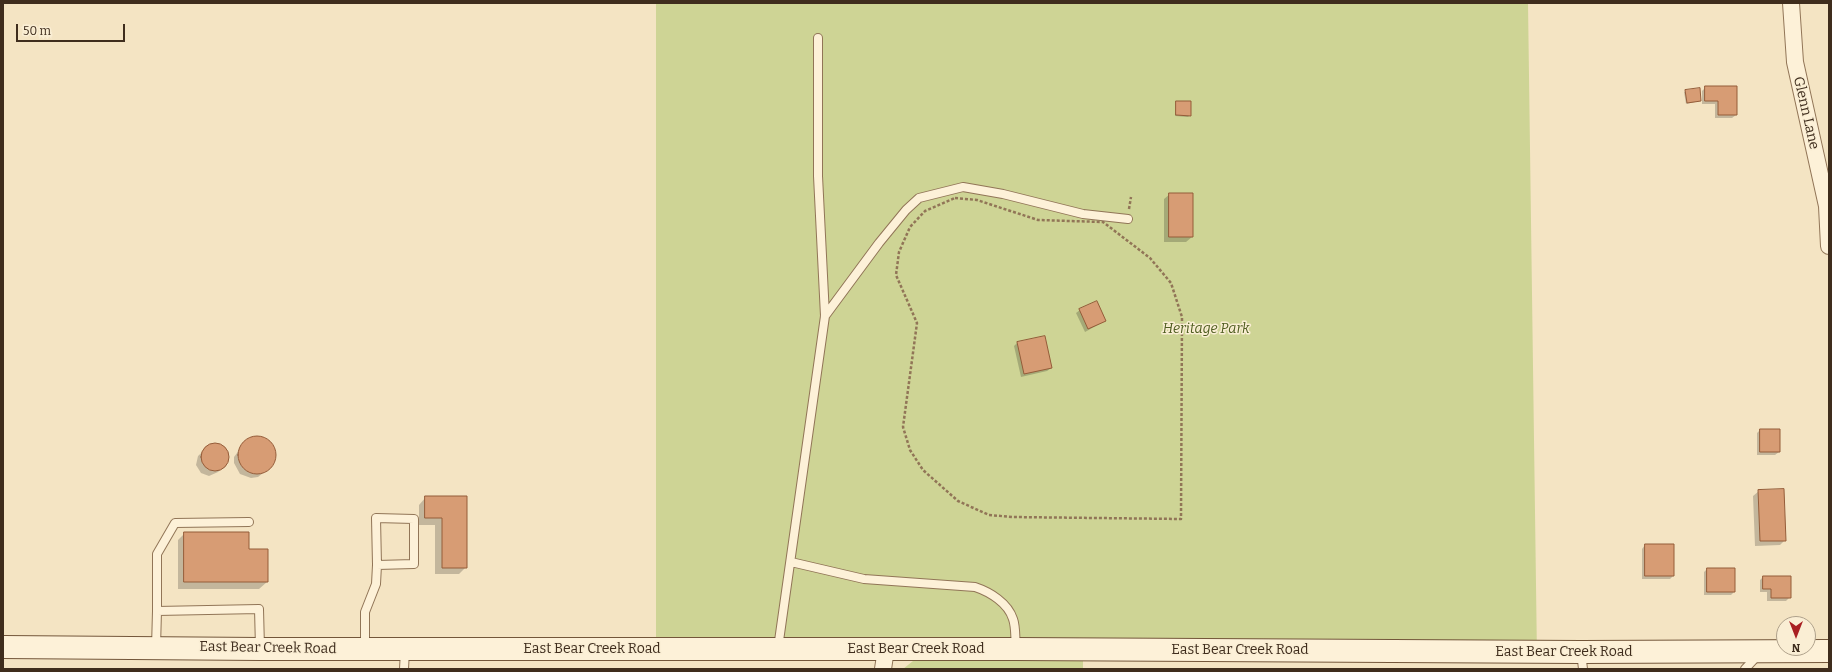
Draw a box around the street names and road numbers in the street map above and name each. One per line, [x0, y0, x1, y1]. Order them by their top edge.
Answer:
street label: Glenn Lane [1789, 75, 1823, 151]
street label: East Bear Creek Road [199, 638, 337, 658]
street label: East Bear Creek Road [523, 641, 661, 657]
street label: East Bear Creek Road [847, 641, 985, 657]
street label: East Bear Creek Road [1171, 642, 1309, 658]
street label: East Bear Creek Road [1495, 644, 1633, 660]

